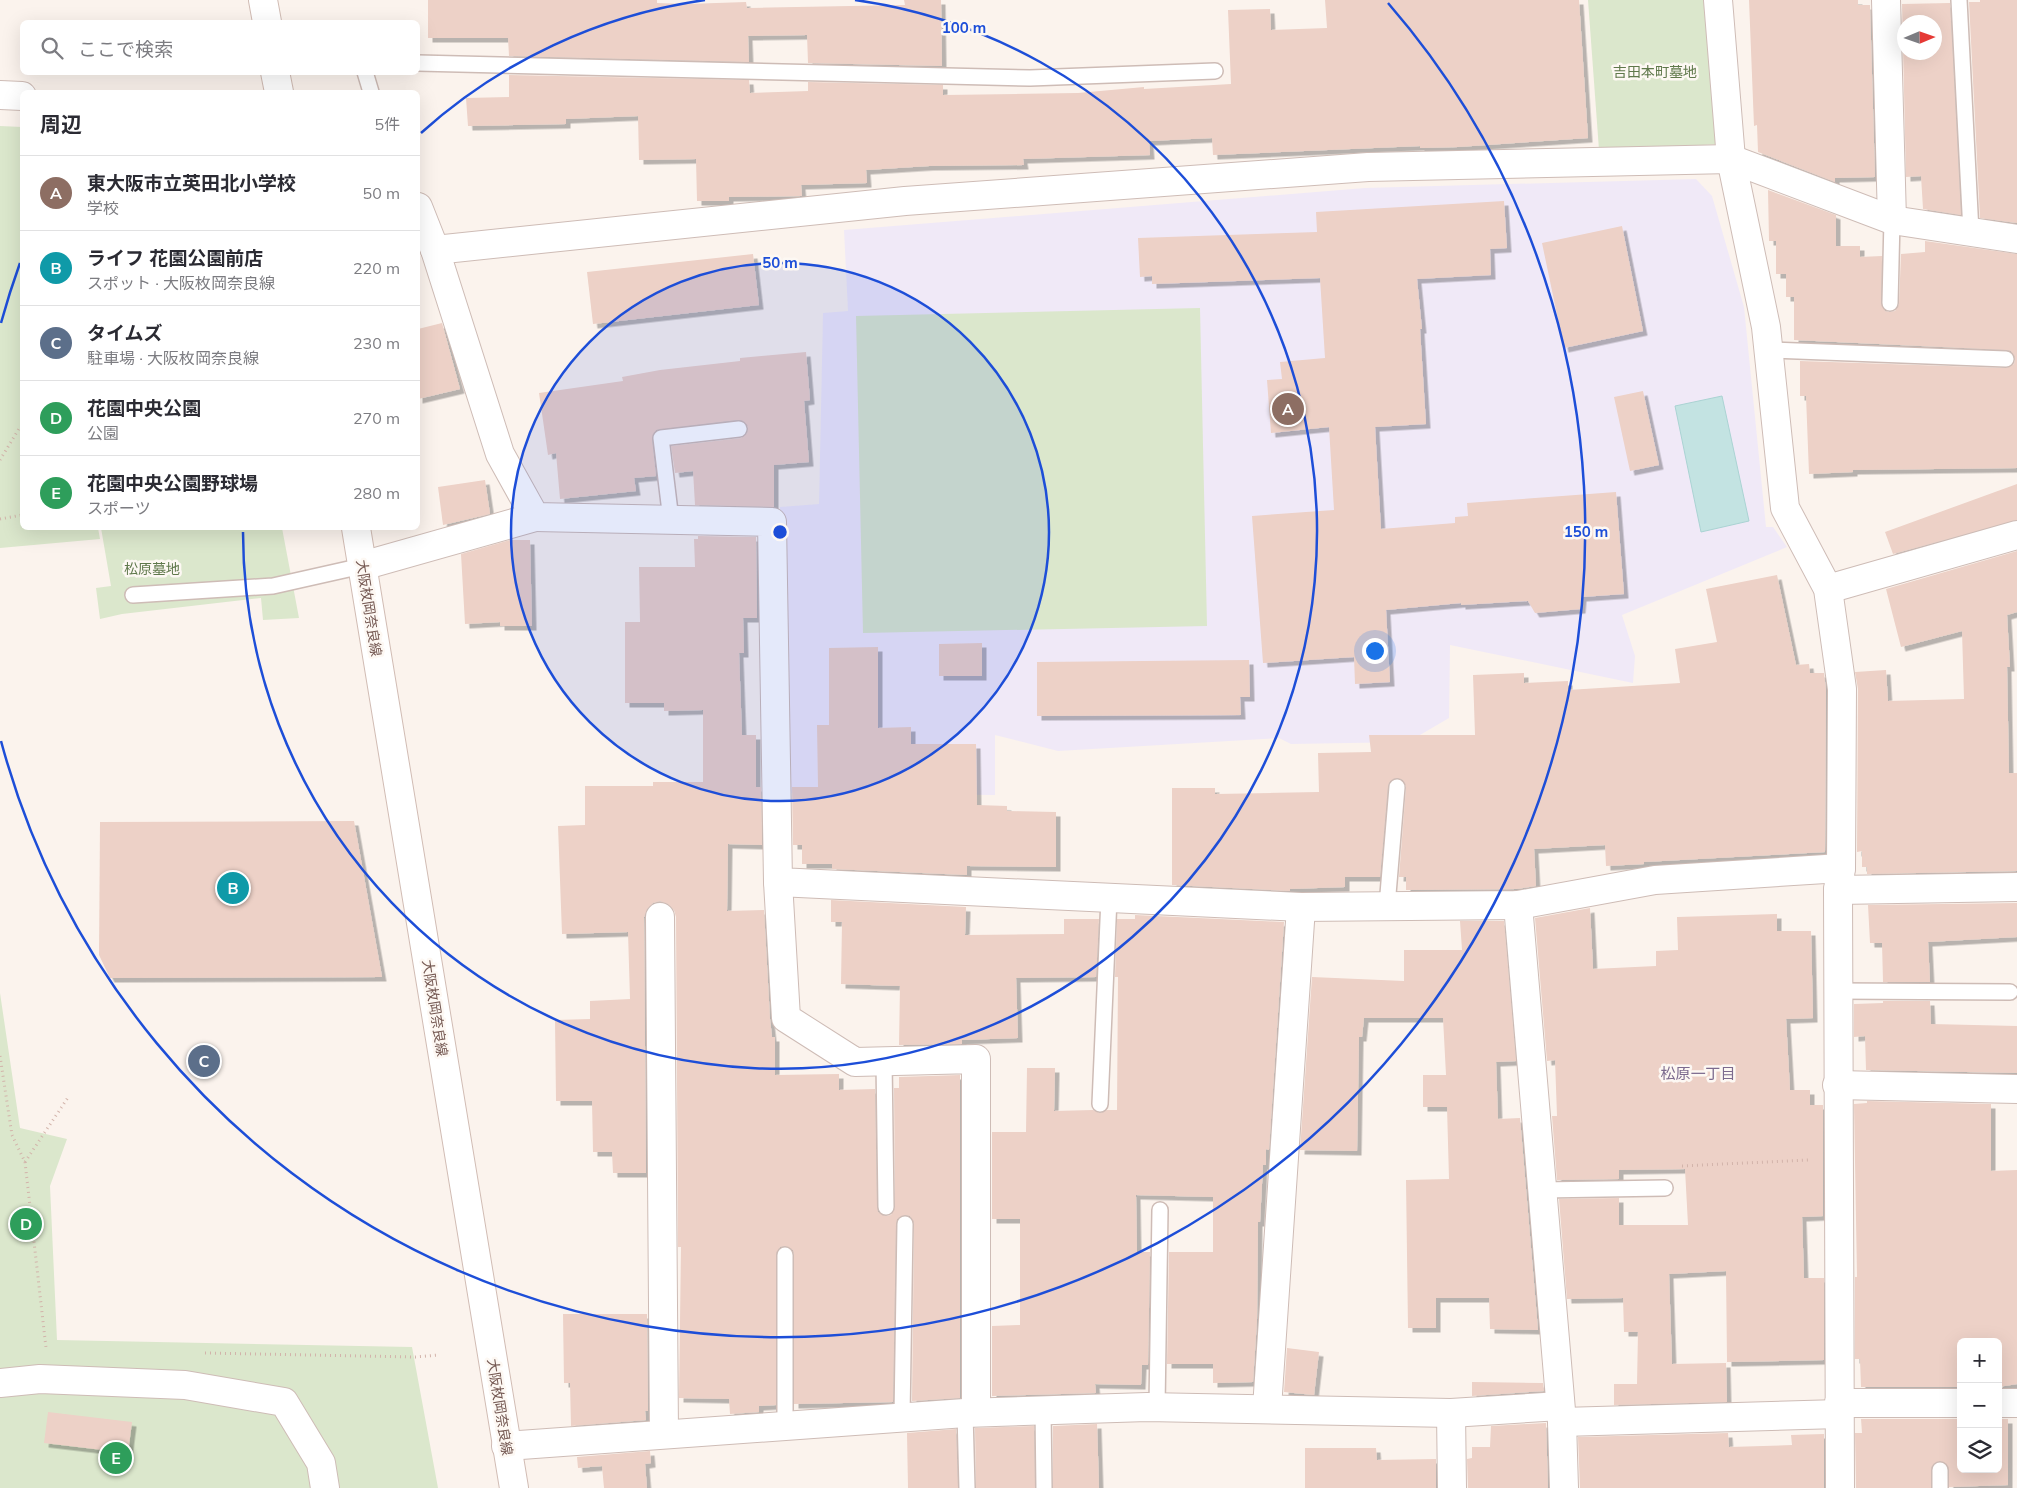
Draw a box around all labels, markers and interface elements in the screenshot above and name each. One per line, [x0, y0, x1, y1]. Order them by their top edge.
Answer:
north arrow [1897, 15, 1942, 60]
text: 100 m [942, 18, 986, 37]
search box [20, 20, 420, 75]
icon: search [38, 34, 66, 62]
text: ここで検索 [78, 37, 173, 61]
park label: 吉田本町墓地 [1613, 63, 1697, 81]
text: 周辺 [40, 111, 82, 137]
text: 5件 [374, 114, 400, 134]
text: 東大阪市立英田北小学校 [87, 171, 296, 195]
text: A [50, 183, 62, 203]
text: 50 m [363, 183, 400, 203]
text: 学校 [87, 198, 119, 218]
text: ライフ 花園公園前店 [87, 246, 263, 270]
text: 50 m [762, 253, 798, 272]
text: B [50, 258, 62, 278]
text: 220 m [353, 258, 400, 278]
text: スポット · 大阪枚岡奈良線 [87, 273, 275, 293]
text: タイムズ [87, 321, 163, 345]
text: C [51, 333, 61, 353]
text: 230 m [353, 333, 400, 353]
text: 駐車場 · 大阪枚岡奈良線 [87, 348, 259, 368]
pin: A [1272, 390, 1304, 428]
text: 花園中央公園 [87, 396, 201, 420]
text: D [50, 408, 62, 428]
text: 270 m [353, 408, 400, 428]
text: 公園 [87, 423, 119, 443]
text: 花園中央公園野球場 [87, 471, 258, 495]
text: E [51, 483, 61, 503]
text: 280 m [353, 483, 400, 503]
text: スポーツ [87, 498, 151, 518]
text: 150 m [1564, 522, 1608, 541]
centre of rings [771, 523, 789, 541]
street label: 大阪枚岡奈良線 [352, 558, 386, 658]
park label: 松原墓地 [124, 560, 180, 578]
your location [1362, 638, 1388, 664]
pin: B [217, 869, 249, 907]
street label: 大阪枚岡奈良線 [418, 958, 452, 1058]
pin: C [188, 1042, 220, 1080]
district label: 松原一丁目 [1660, 1064, 1736, 1083]
pin: D [10, 1205, 42, 1243]
map controls [1957, 1338, 2002, 1473]
button: + [1957, 1338, 2002, 1383]
street label: 大阪枚岡奈良線 [483, 1357, 517, 1457]
button: − [1957, 1383, 2002, 1428]
button: layers [1957, 1428, 2002, 1473]
pin: E [100, 1439, 132, 1477]

